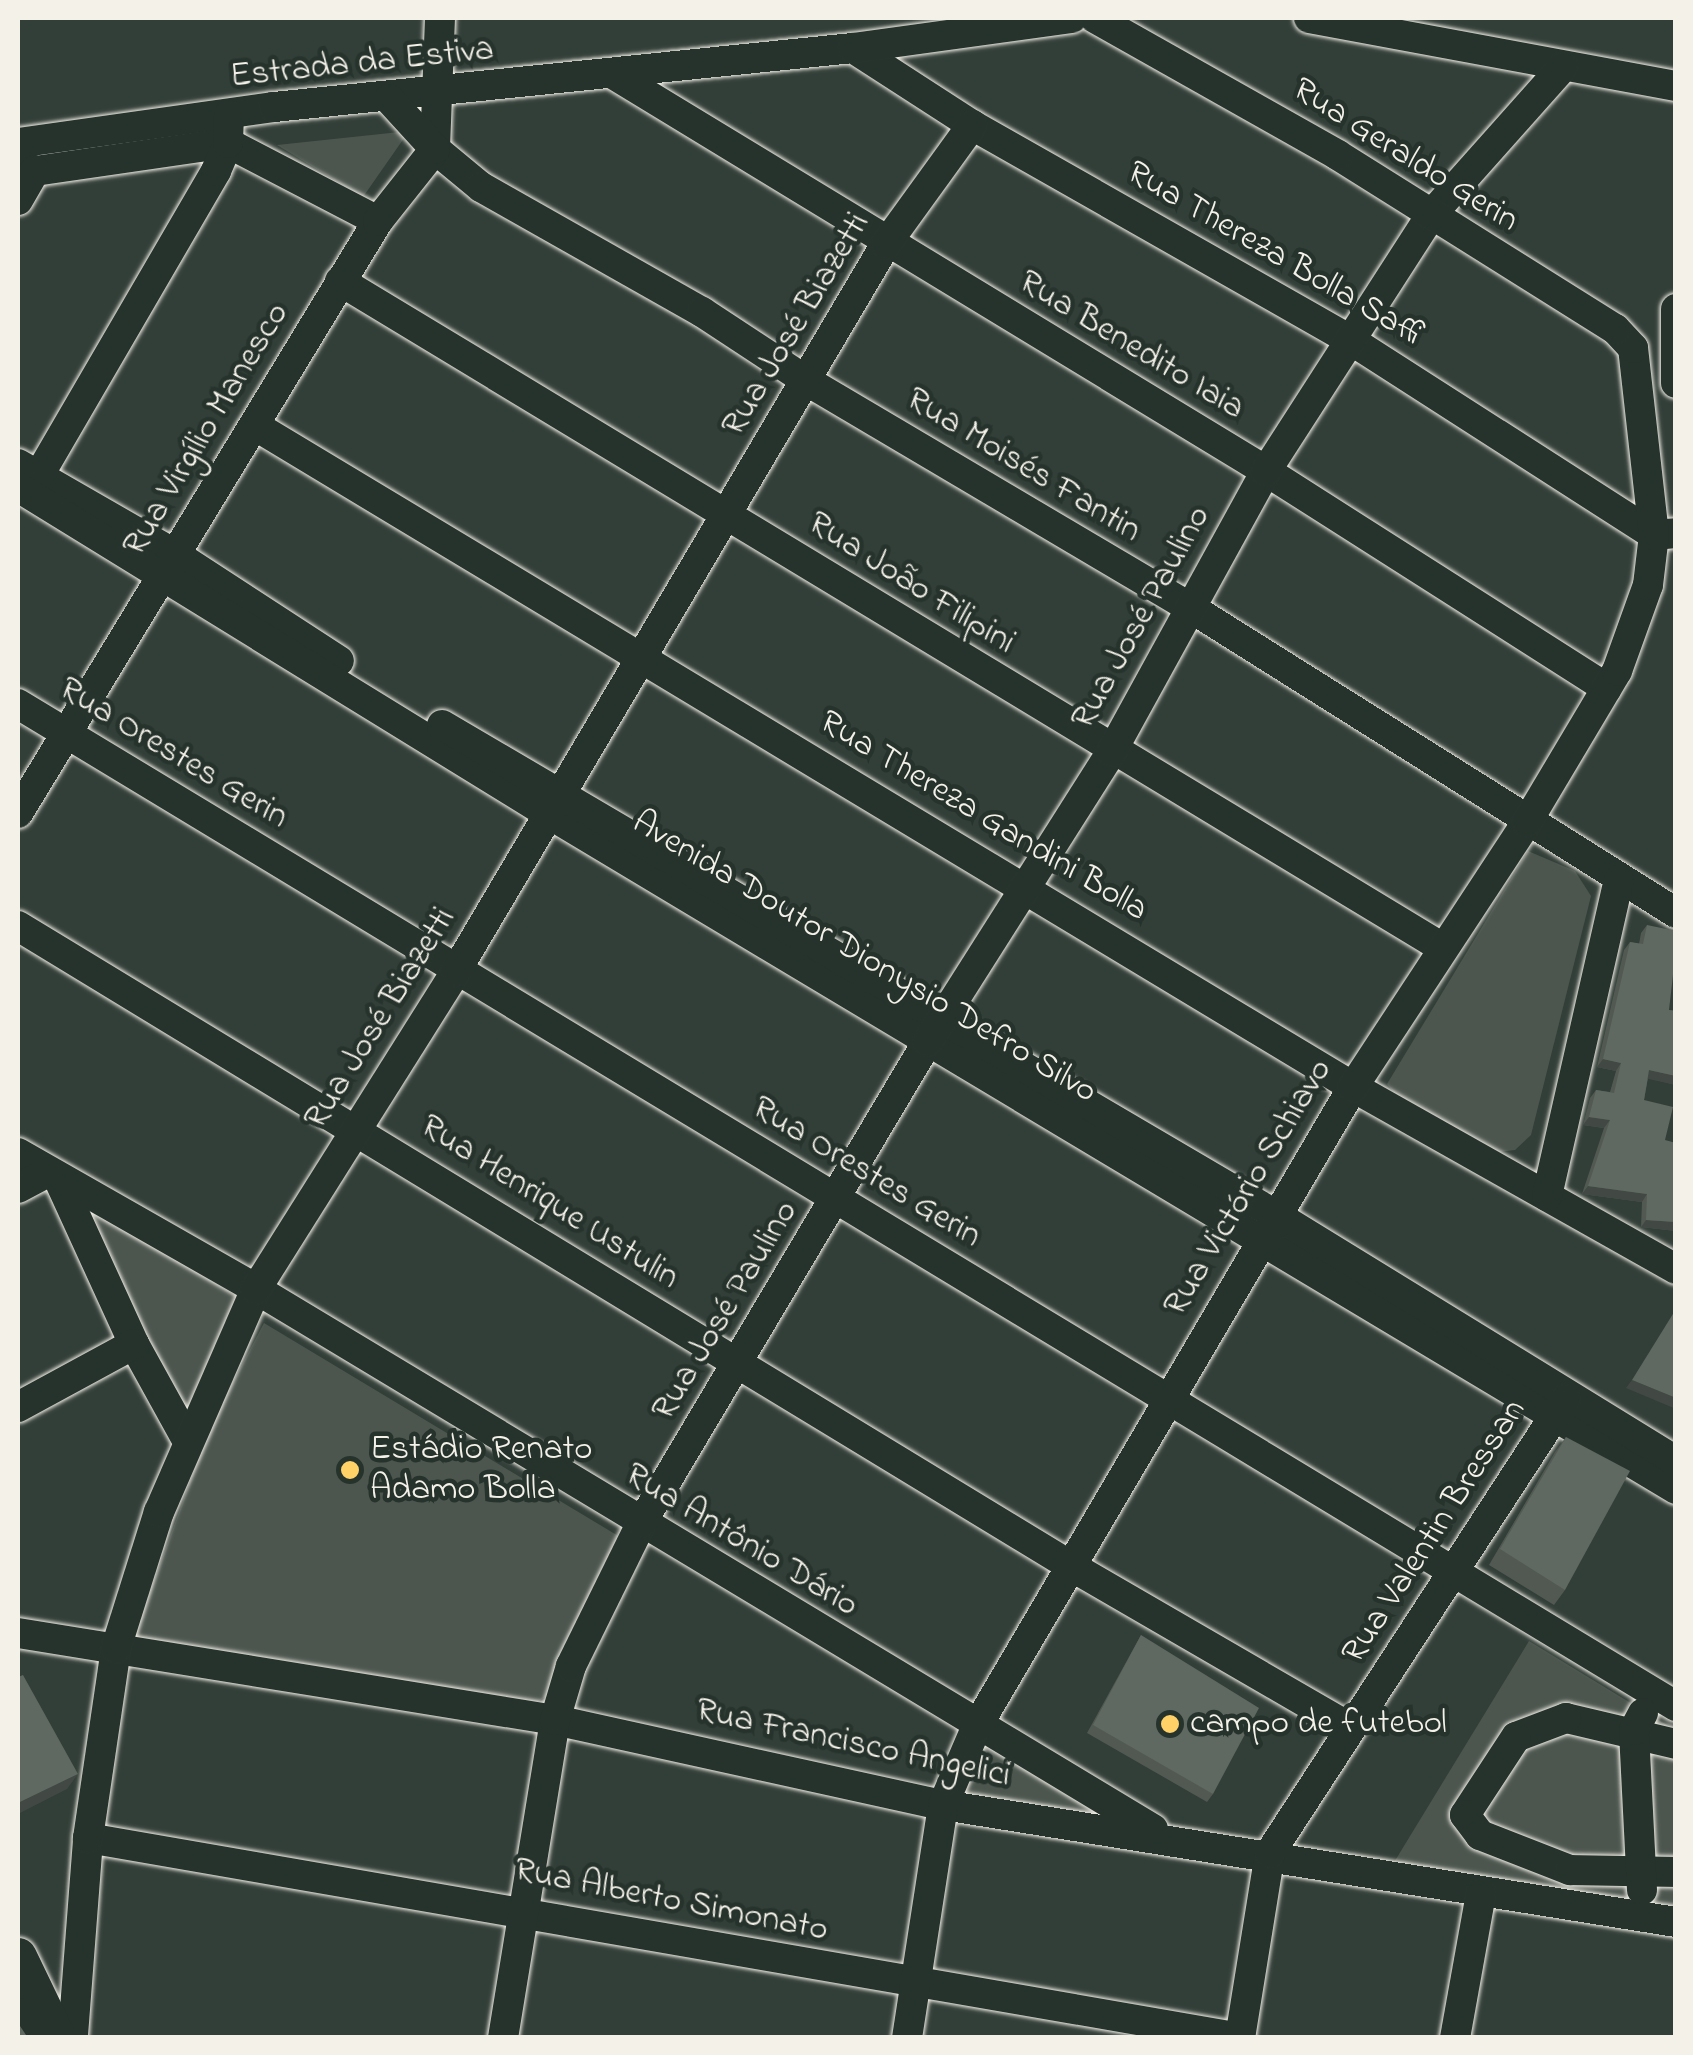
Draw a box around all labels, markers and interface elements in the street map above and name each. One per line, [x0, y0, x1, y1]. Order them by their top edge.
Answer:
street label: Estrada da Estiva [228, 29, 496, 99]
street label: Rua Geraldo Gerin [1284, 70, 1526, 242]
street label: Rua Thereza Bolla Saffi [1119, 153, 1431, 357]
street label: Rua José Biazetti [714, 206, 880, 444]
street label: Rua Benedito Iaia [1010, 262, 1252, 430]
street label: Rua Virgílio Manesco [115, 296, 299, 564]
street label: Rua Moisés Fantin [898, 379, 1148, 553]
street label: Rua José Paulino [1063, 499, 1221, 737]
street label: Rua João Filipini [799, 503, 1023, 665]
street label: Rua Orestes Gerin [51, 669, 295, 839]
street label: Rua Thereza Gandini Bolla [811, 702, 1155, 932]
street label: Avenida Doutor Dionysio Defro Silvo [624, 802, 1104, 1114]
street label: Rua José Biazetti [296, 900, 466, 1138]
street label: Rua Victório Schiavo [1156, 1052, 1342, 1324]
street label: Rua Orestes Gerin [744, 1088, 988, 1258]
street label: Rua Henrique Ustulin [412, 1106, 686, 1300]
street label: Rua José Paulino [644, 1193, 808, 1429]
street label: Rua Valentin Bressan [1334, 1392, 1536, 1672]
place label: Estádio Renato Adamo Bolla [370, 1429, 593, 1511]
street label: Rua Antônio Dário [617, 1455, 865, 1627]
marker: Estádio Renato Adamo Bolla [339, 1459, 361, 1481]
street label: Rua Francisco Angelici [692, 1690, 1014, 1798]
place label: campo de futebol [1190, 1703, 1447, 1745]
marker: campo de futebol [1159, 1713, 1181, 1735]
street label: Rua Alberto Simonato [511, 1850, 831, 1952]

